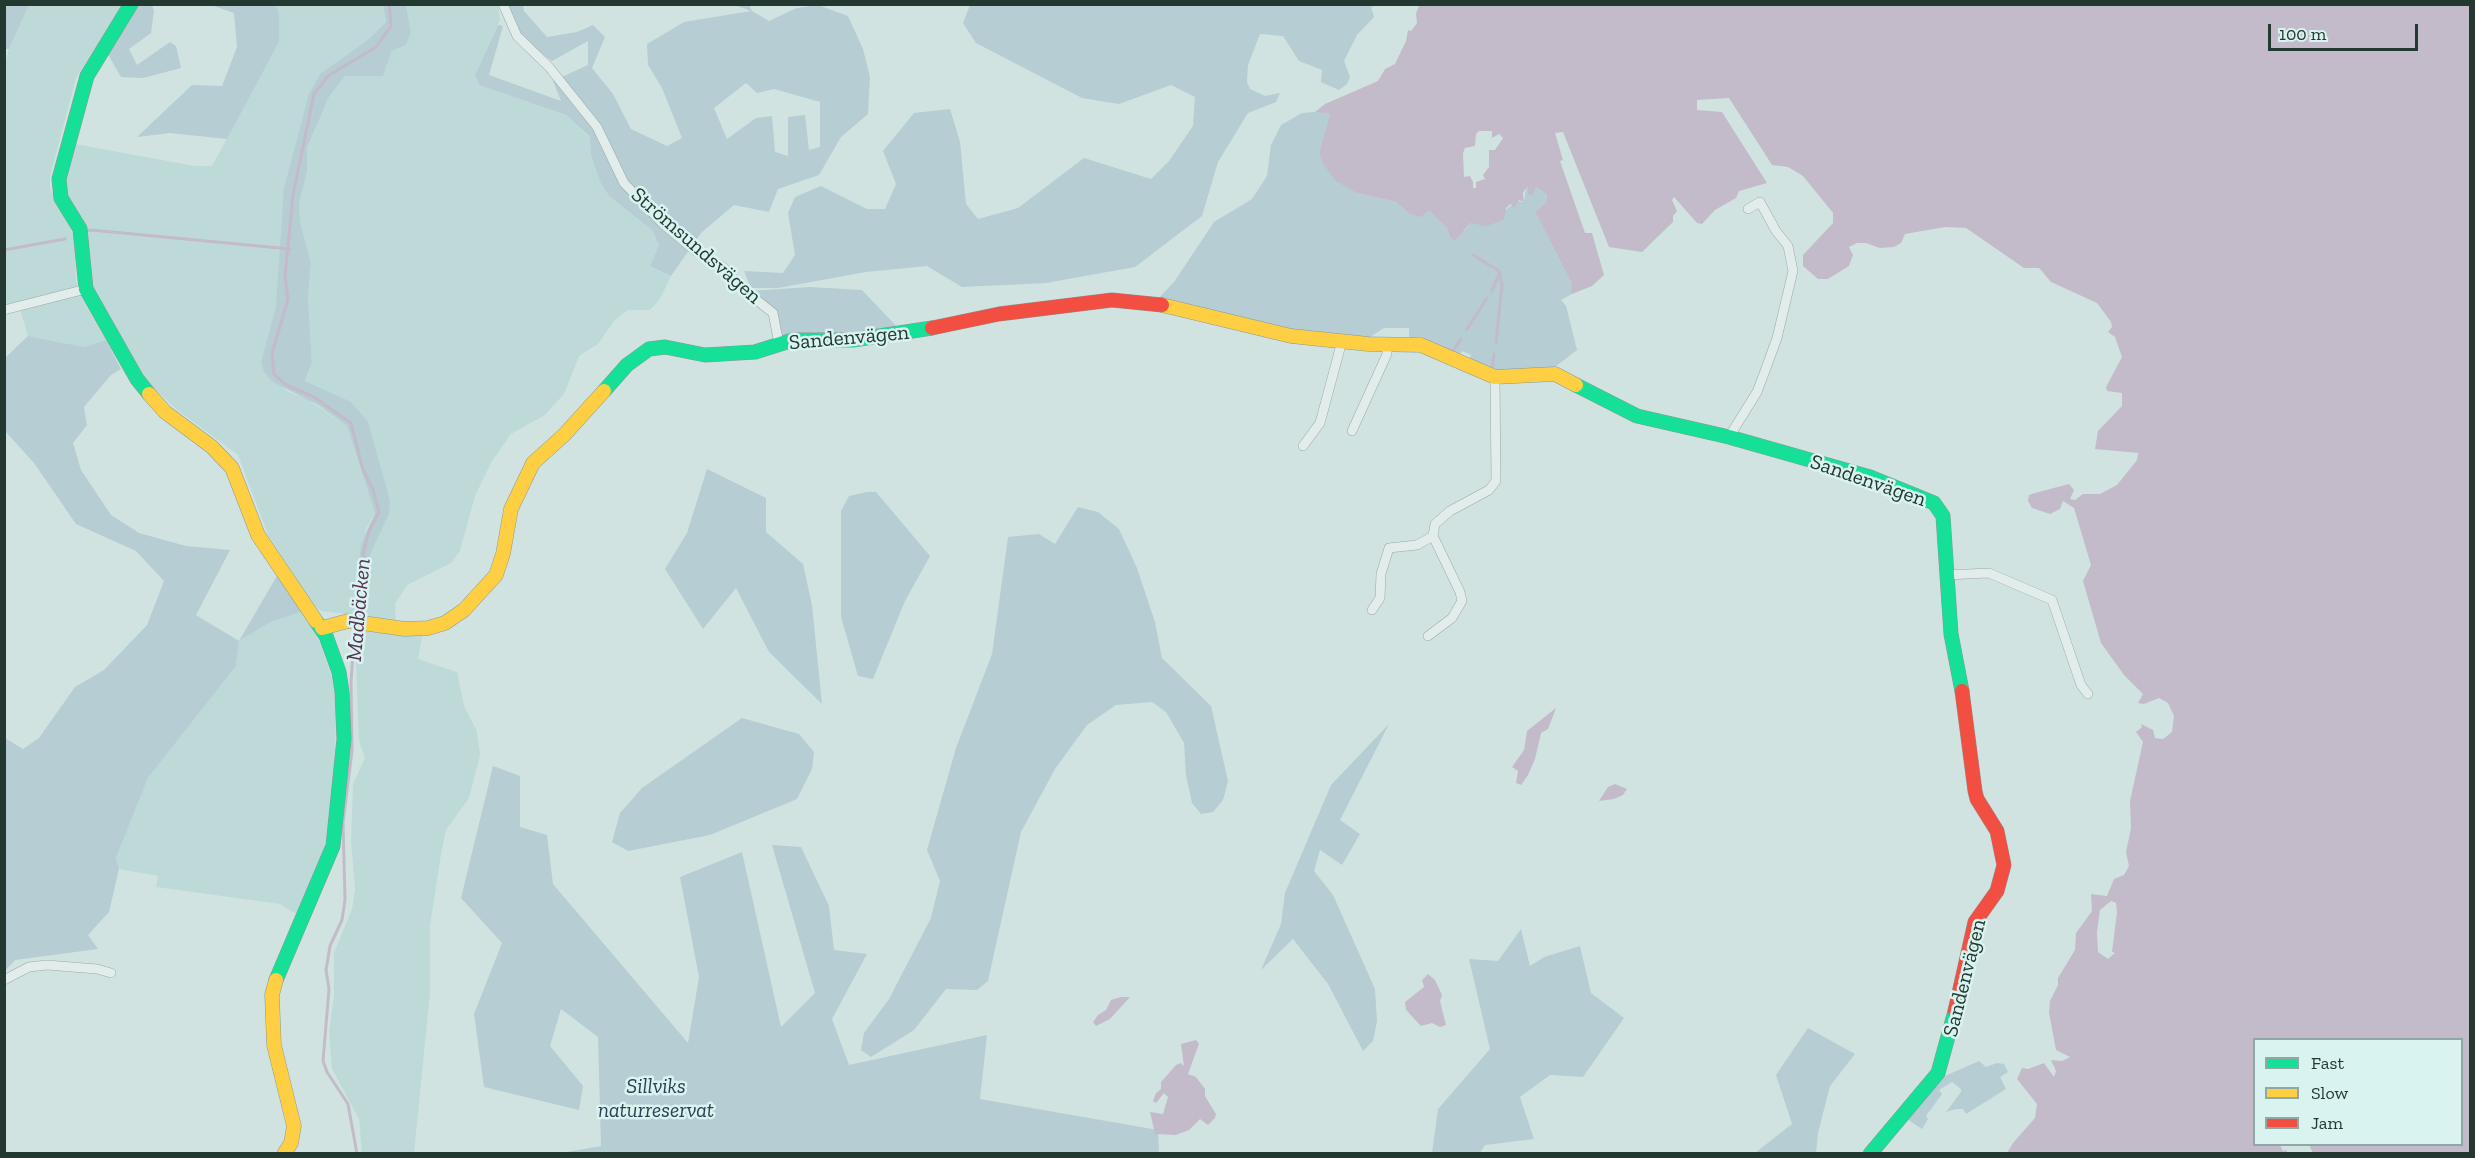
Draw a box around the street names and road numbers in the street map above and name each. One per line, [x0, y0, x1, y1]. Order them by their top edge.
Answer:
street label: Strömsundsvägen [626, 182, 766, 310]
street label: Sandenvägen [788, 320, 910, 356]
street label: Sandenvägen [1807, 449, 1929, 513]
street label: Sandenvägen [1938, 916, 1992, 1040]

